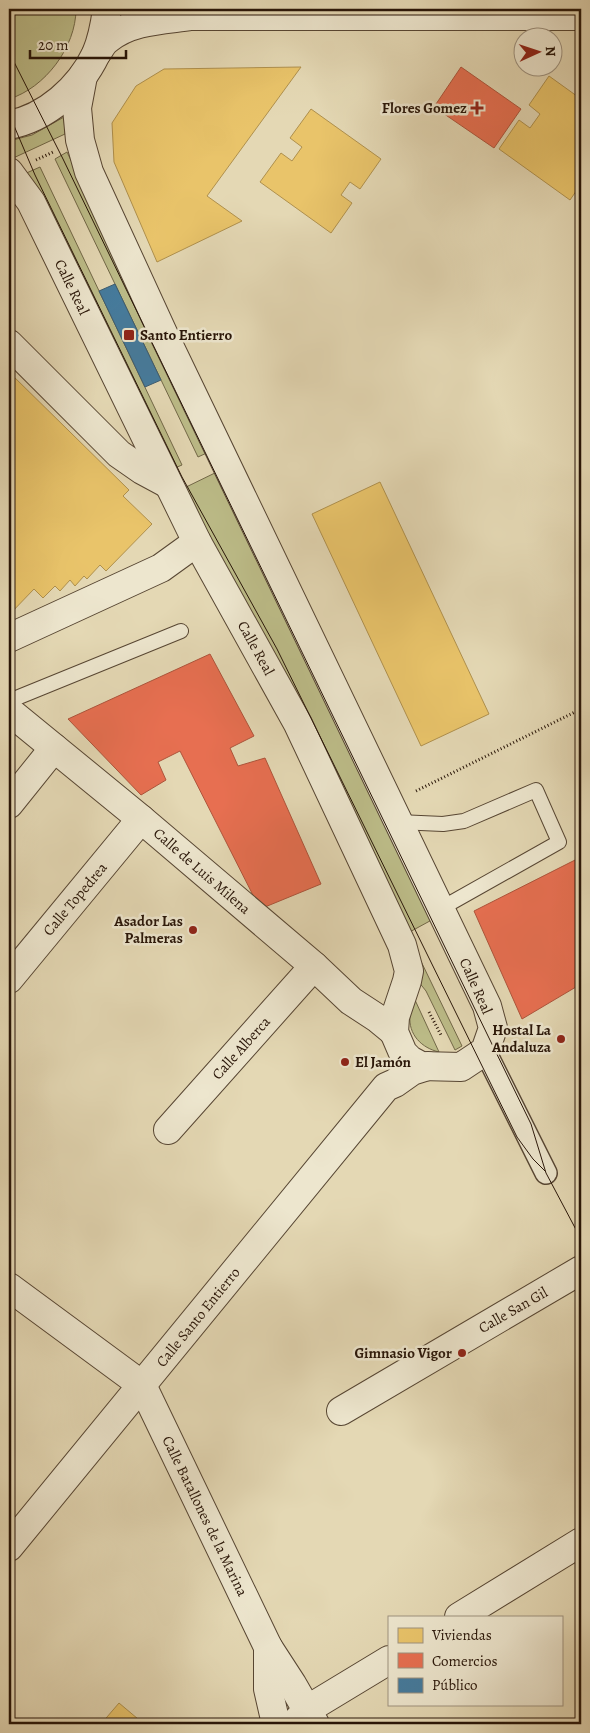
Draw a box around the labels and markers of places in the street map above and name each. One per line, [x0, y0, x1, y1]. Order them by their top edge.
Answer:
place label: Flores Gomez [382, 98, 467, 118]
marker: Flores Gomez [471, 102, 483, 114]
place label: Santo Entierro [140, 325, 232, 345]
marker: Santo Entierro [122, 328, 136, 342]
place label: Asador Las Palmeras [113, 911, 183, 948]
marker: Asador Las Palmeras [187, 924, 199, 936]
place label: Hostal La Andaluza [491, 1020, 552, 1057]
marker: Hostal La Andaluza [555, 1033, 567, 1045]
place label: El Jamón [355, 1052, 412, 1072]
marker: El Jamón [339, 1056, 351, 1068]
place label: Gimnasio Vigor [355, 1343, 452, 1363]
marker: Gimnasio Vigor [456, 1347, 468, 1359]

